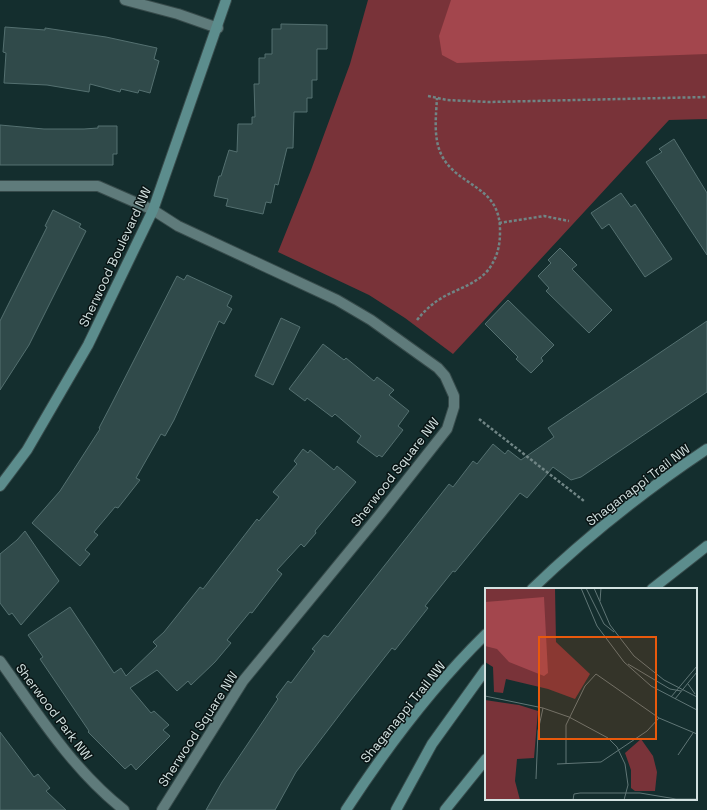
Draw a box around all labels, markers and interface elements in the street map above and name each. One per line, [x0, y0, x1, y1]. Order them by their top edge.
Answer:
street label: Sherwood Boulevard NW [75, 184, 155, 330]
street label: Sherwood Square NW [347, 414, 443, 530]
street label: Shaganappi Trail NW [583, 440, 693, 530]
inset map [485, 588, 697, 800]
street label: Shaganappi Trail NW [357, 658, 449, 766]
street label: Sherwood Park NW [12, 660, 96, 764]
street label: Sherwood Square NW [154, 668, 242, 790]

